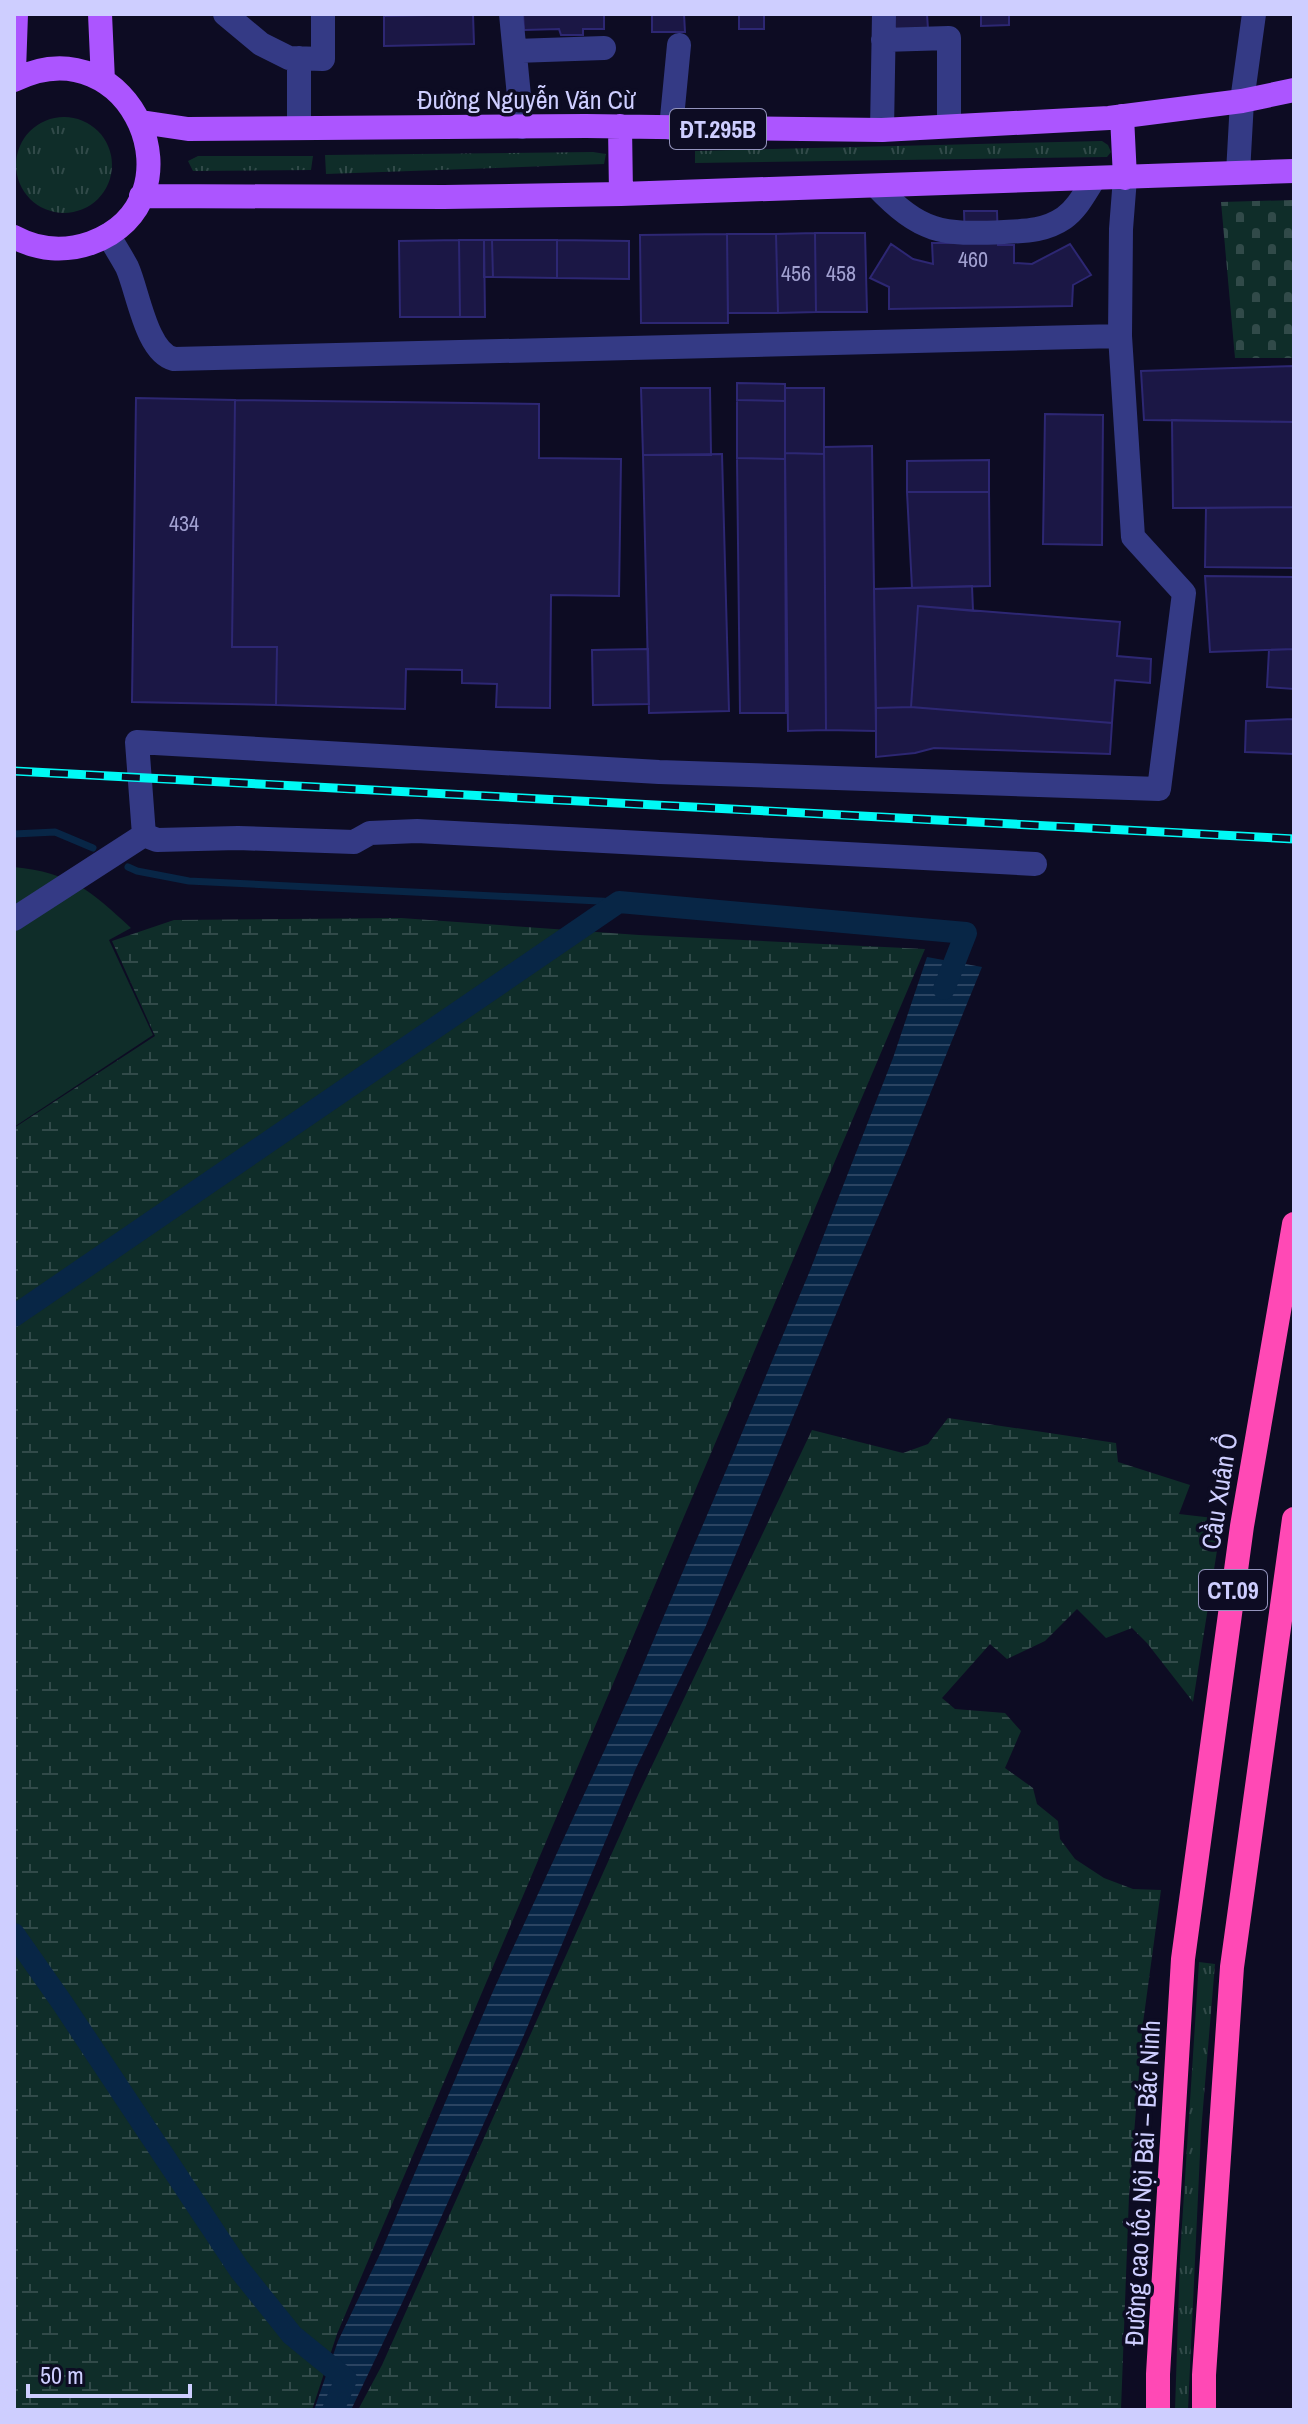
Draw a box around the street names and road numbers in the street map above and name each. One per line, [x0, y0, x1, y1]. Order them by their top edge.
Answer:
street label: Đường Nguyễn Văn Cừ [417, 82, 636, 117]
road number: ĐT.295B [670, 109, 766, 149]
street label: Cầu Xuân Ổ [1193, 1430, 1245, 1552]
road number: CT.09 [1199, 1570, 1267, 1610]
street label: Đường cao tốc Nội Bài – Bắc Ninh [1116, 2019, 1168, 2347]

